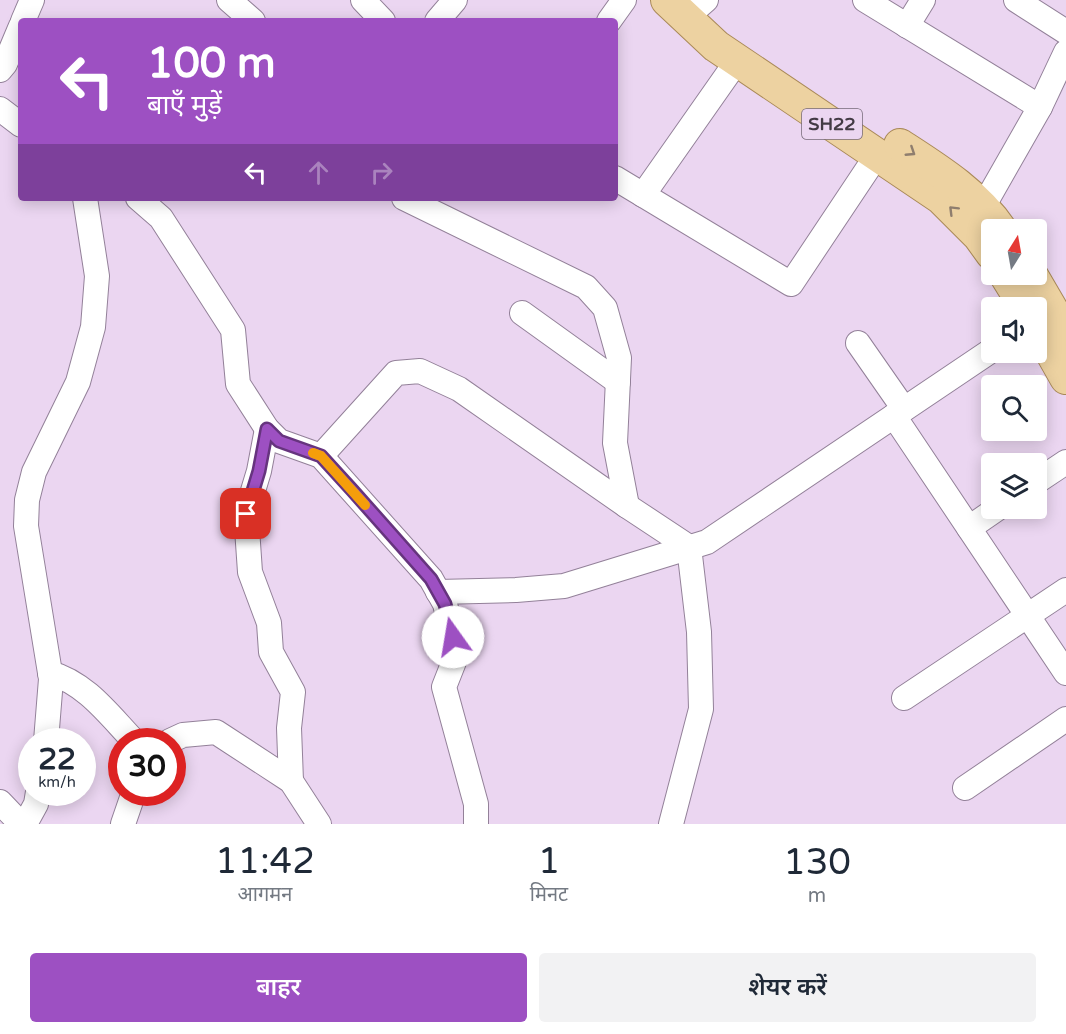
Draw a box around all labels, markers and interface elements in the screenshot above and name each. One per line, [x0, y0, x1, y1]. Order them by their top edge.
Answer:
text: 100 m [147, 38, 276, 89]
icon: left [48, 42, 126, 120]
text: बाएँ मुड़ें [147, 89, 222, 122]
road number: SH22 [802, 109, 862, 139]
one-way arrow [905, 144, 915, 156]
icon: left [239, 156, 272, 189]
icon: ahead [302, 156, 335, 189]
icon: right [365, 156, 398, 189]
one-way arrow [950, 206, 960, 217]
north arrow [981, 219, 1047, 285]
map controls [981, 219, 1047, 519]
button: sound [981, 297, 1047, 363]
button: search [981, 375, 1047, 441]
button: layers [981, 453, 1047, 519]
pin [220, 488, 271, 539]
icon: arrive [229, 497, 262, 530]
position arrow [421, 605, 485, 669]
speed limit sign: 30 [108, 728, 186, 806]
text: 22 [38, 741, 76, 778]
text: km/h [38, 773, 76, 791]
text: 11:42 [215, 840, 315, 883]
text: 1 [538, 840, 560, 883]
text: 130 [783, 841, 851, 884]
text: आगमन [238, 883, 292, 907]
text: मिनट [530, 883, 568, 907]
text: m [808, 884, 826, 908]
button: बाहर [30, 953, 527, 1022]
button: शेयर करें [539, 953, 1036, 1022]

